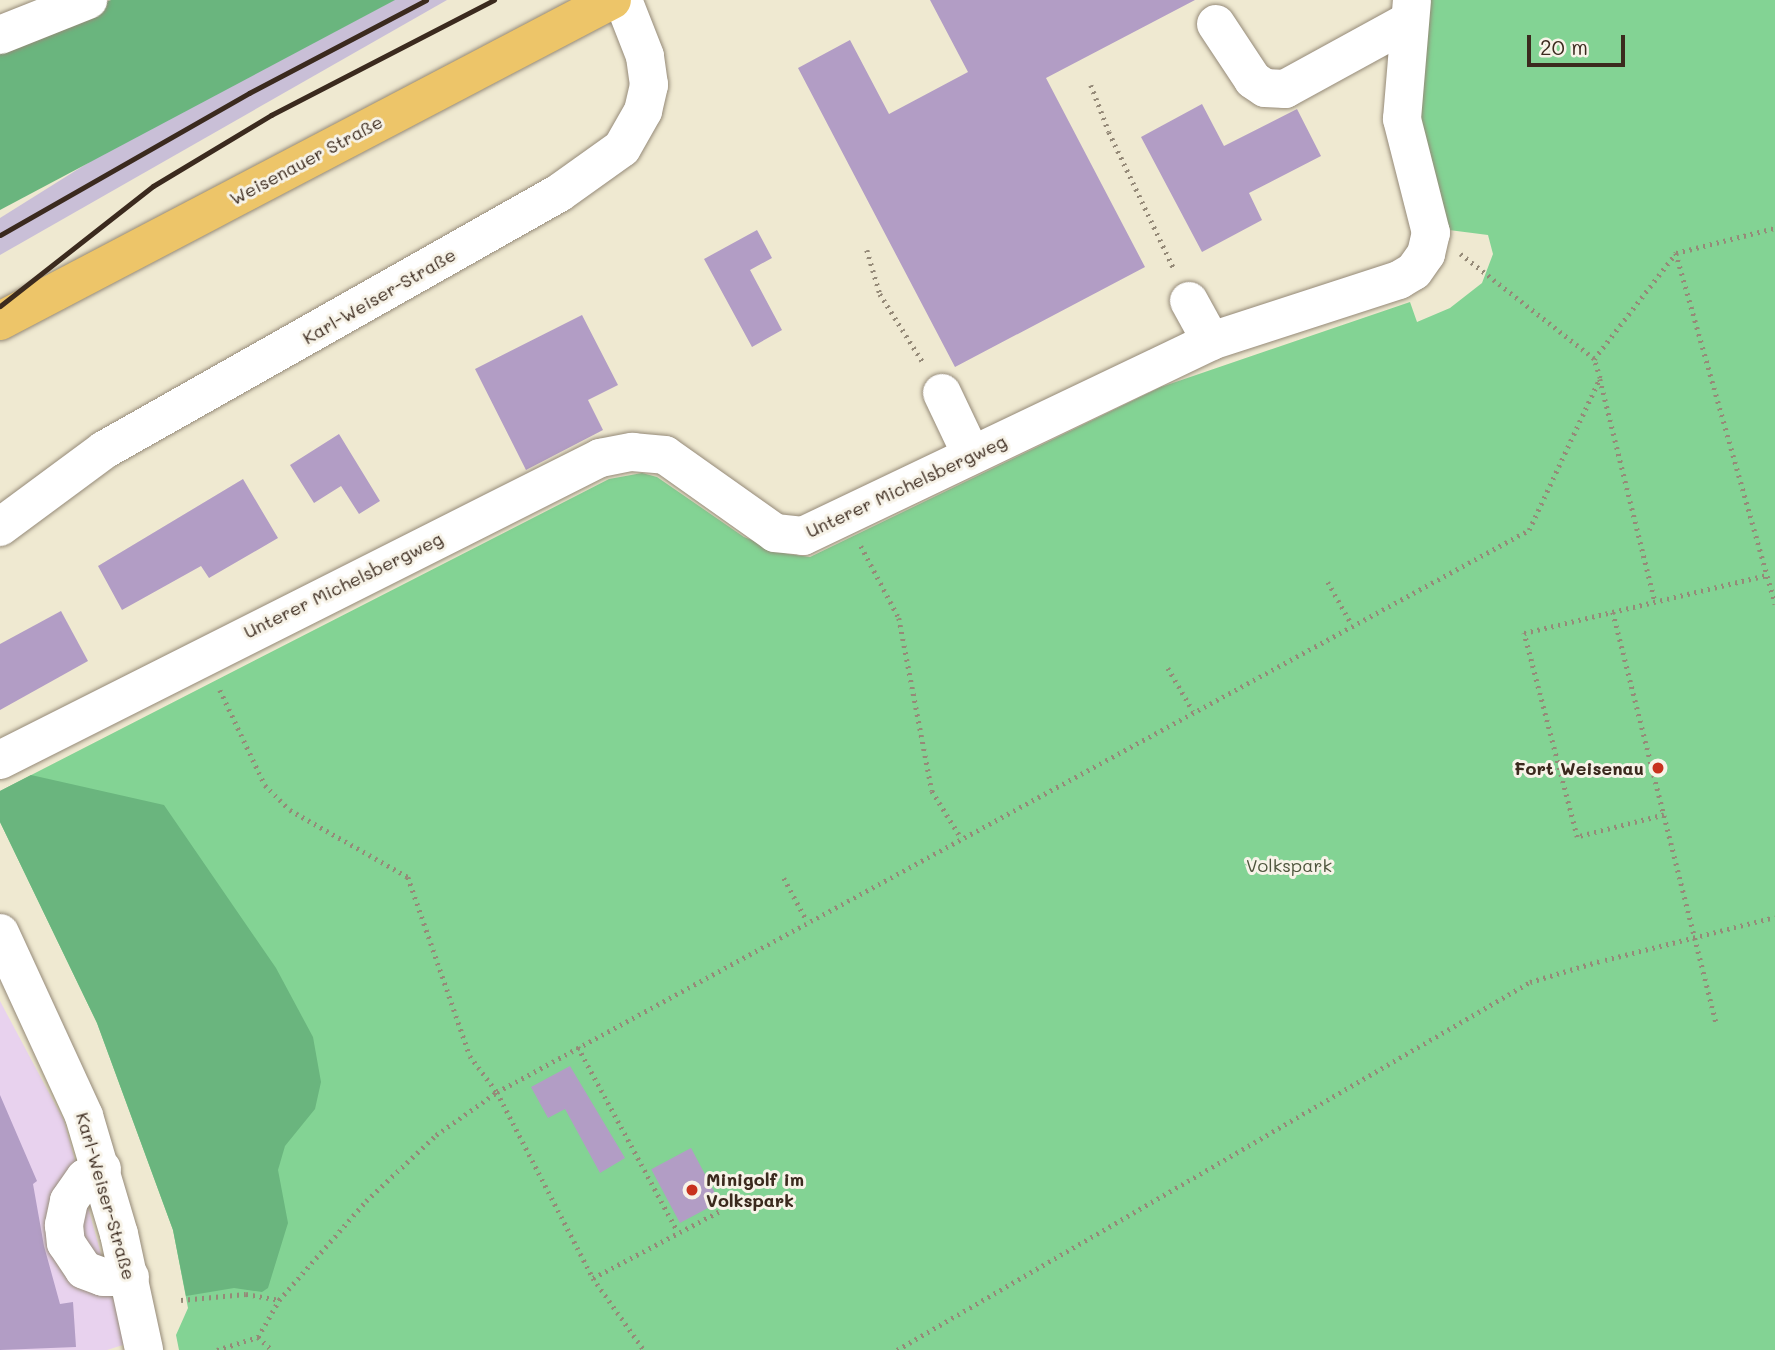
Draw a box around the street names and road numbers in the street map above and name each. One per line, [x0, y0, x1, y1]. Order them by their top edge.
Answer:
street label: Weisenauer Straße [226, 111, 386, 209]
street label: Karl-Weiser-Straße [299, 243, 459, 349]
street label: Unterer Michelsbergweg [802, 430, 1010, 542]
street label: Unterer Michelsbergweg [240, 527, 446, 643]
street label: Karl-Weiser-Straße [72, 1110, 140, 1282]

